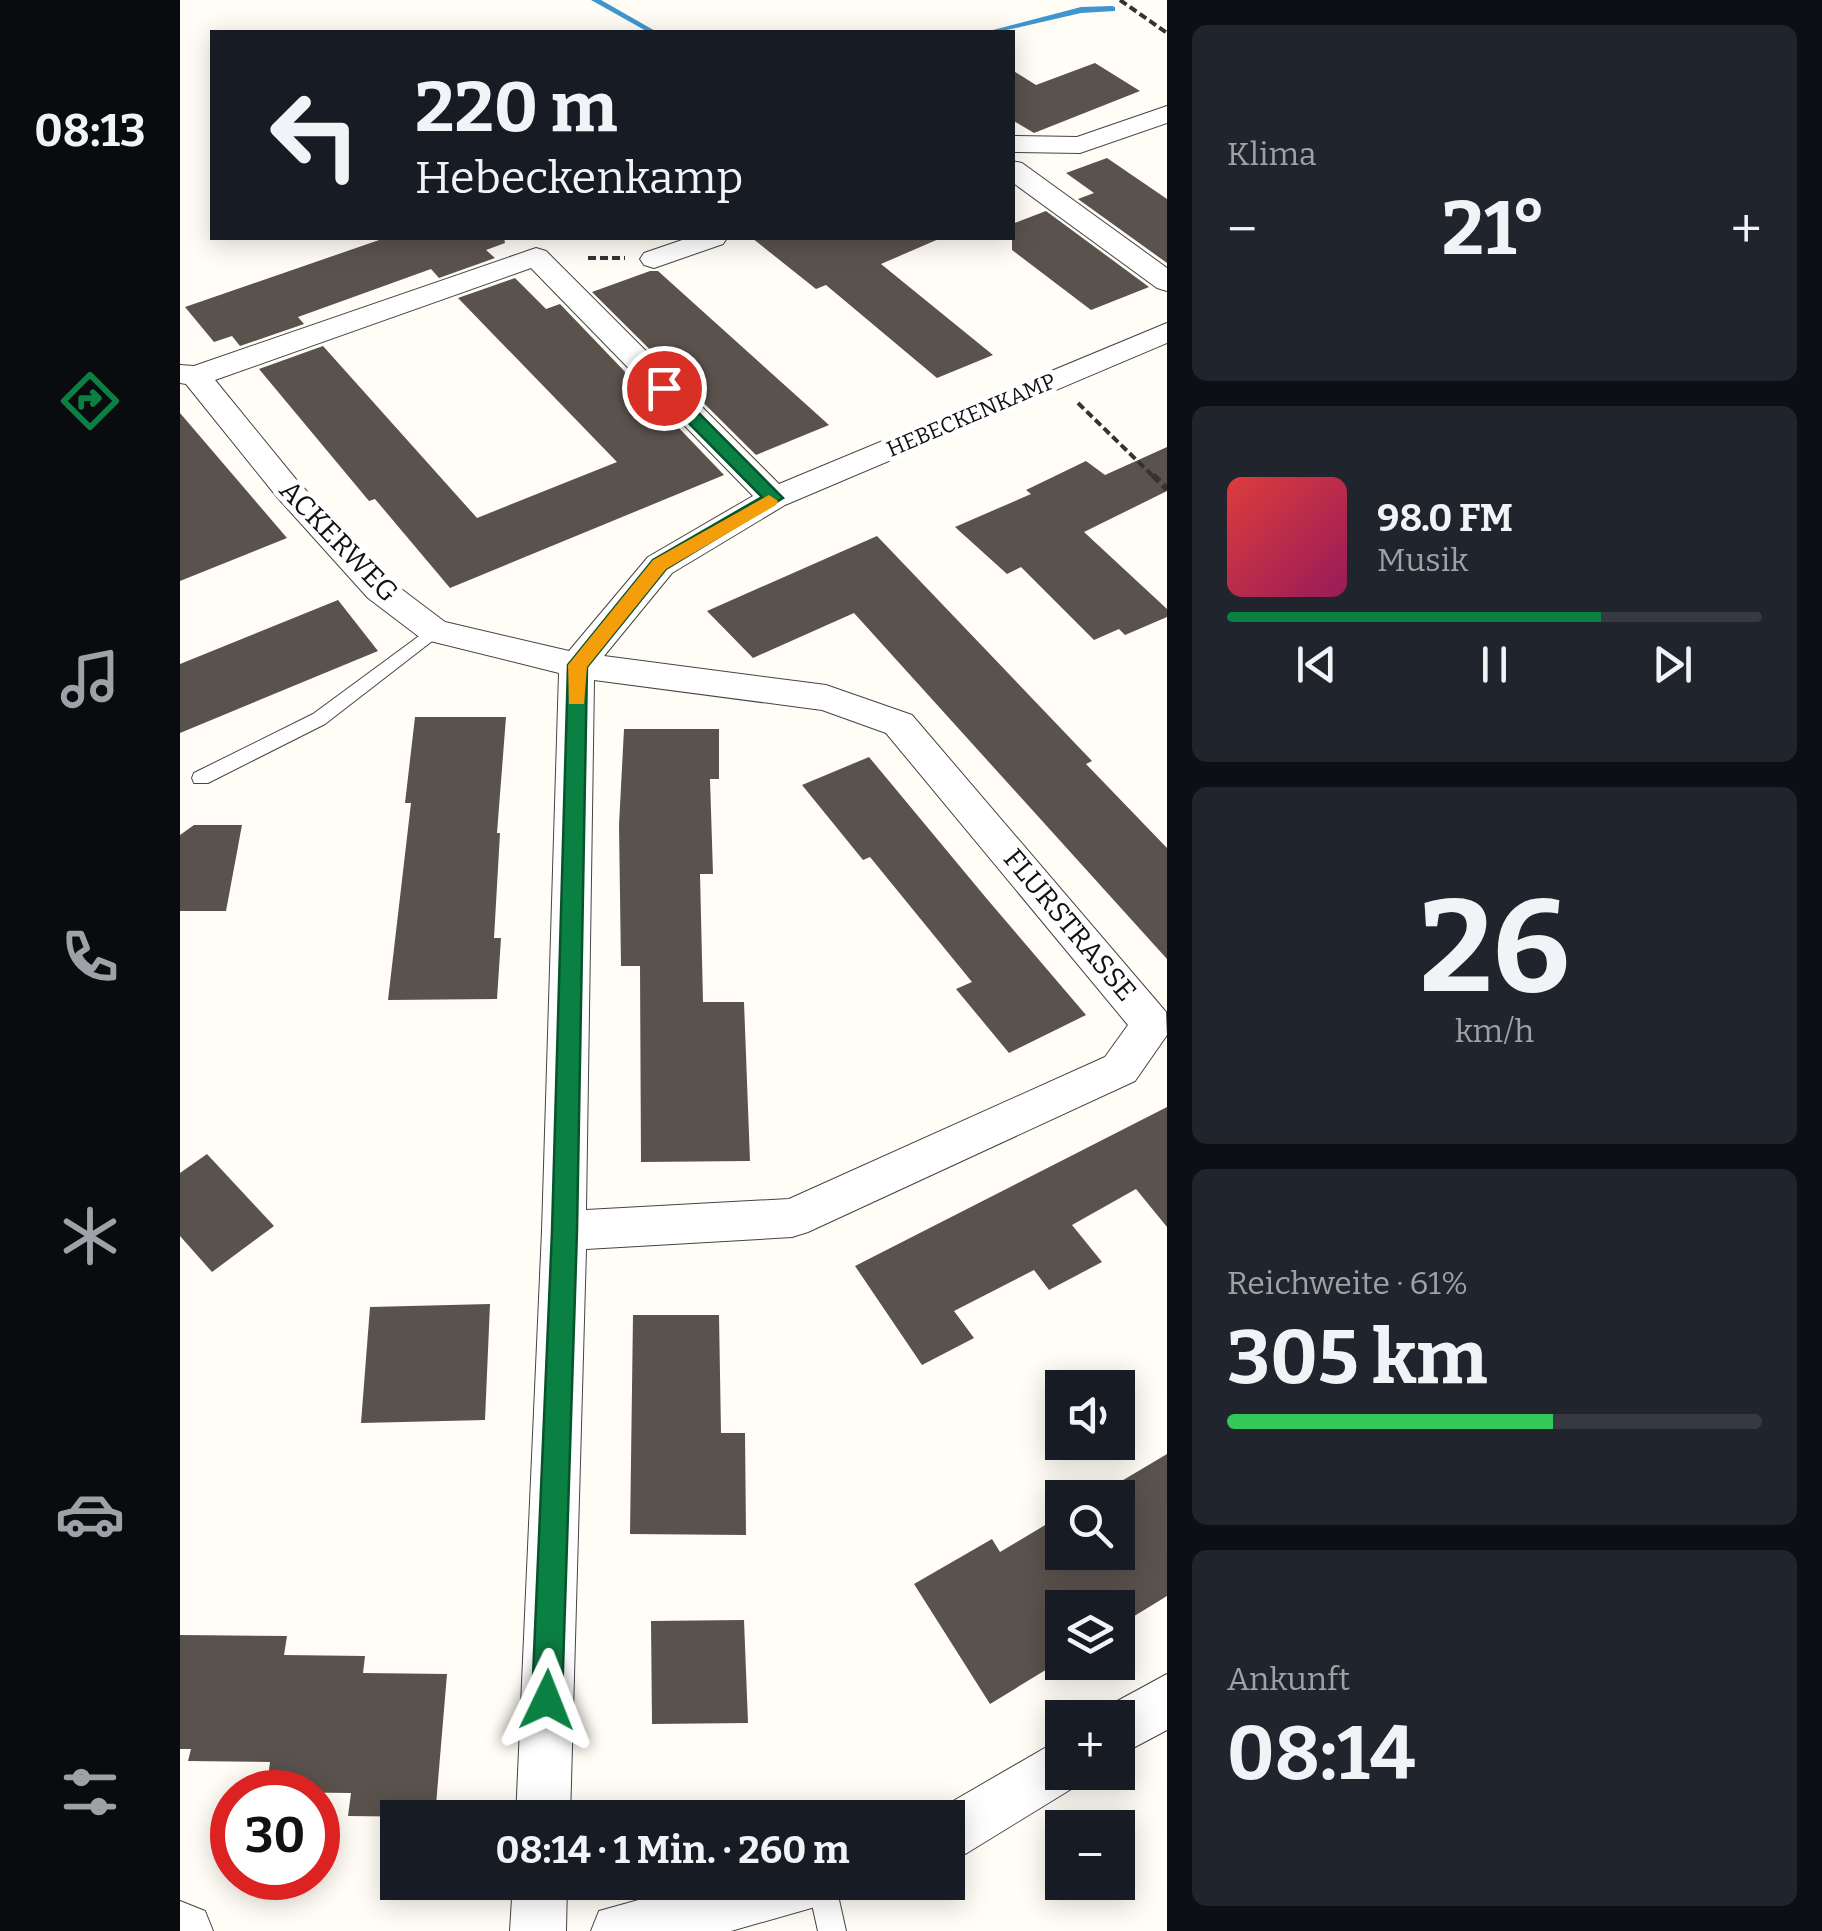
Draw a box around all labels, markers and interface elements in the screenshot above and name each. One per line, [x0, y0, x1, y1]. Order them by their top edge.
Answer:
text: 220 m [415, 66, 618, 150]
icon: left [250, 70, 380, 200]
text: 08:13 [34, 104, 146, 158]
text: Klima [1227, 135, 1316, 173]
text: Hebeckenkamp [415, 151, 743, 205]
text: 21° [1442, 184, 1546, 274]
text: − [1227, 197, 1257, 263]
text: + [1731, 197, 1762, 263]
pin [622, 346, 707, 431]
icon: arrive [637, 361, 692, 416]
icon: directions [55, 366, 125, 436]
street label: HEBECKENKAMP [882, 367, 1060, 463]
street label: ACKERWEG [273, 474, 405, 608]
text: 98.0 FM [1377, 495, 1513, 541]
text: Musik [1377, 541, 1468, 579]
icon: previous [1289, 637, 1344, 692]
icon: pause [1467, 637, 1522, 692]
icon: next [1645, 637, 1700, 692]
icon: music [55, 644, 125, 714]
street label: FLURSTRASSE [997, 842, 1143, 1008]
text: 26 [1419, 869, 1570, 1025]
icon: phone [55, 922, 125, 992]
text: km/h [1455, 1012, 1534, 1050]
icon: climate [55, 1201, 125, 1271]
text: Reichweite · 61% [1227, 1264, 1468, 1302]
text: 305 km [1227, 1313, 1487, 1403]
map controls [1045, 1370, 1135, 1900]
button: sound [1045, 1370, 1135, 1460]
icon: car [55, 1479, 125, 1549]
button: search [1045, 1480, 1135, 1570]
button: layers [1045, 1590, 1135, 1680]
position arrow [495, 1648, 599, 1752]
text: Ankunft [1227, 1660, 1350, 1698]
button: + [1045, 1700, 1135, 1790]
text: 08:14 [1227, 1709, 1415, 1799]
icon: filters [55, 1757, 125, 1827]
speed limit sign: 30 [210, 1770, 340, 1900]
button: − [1045, 1810, 1135, 1900]
text: 08:14 · 1 Min. · 260 m [496, 1827, 849, 1873]

